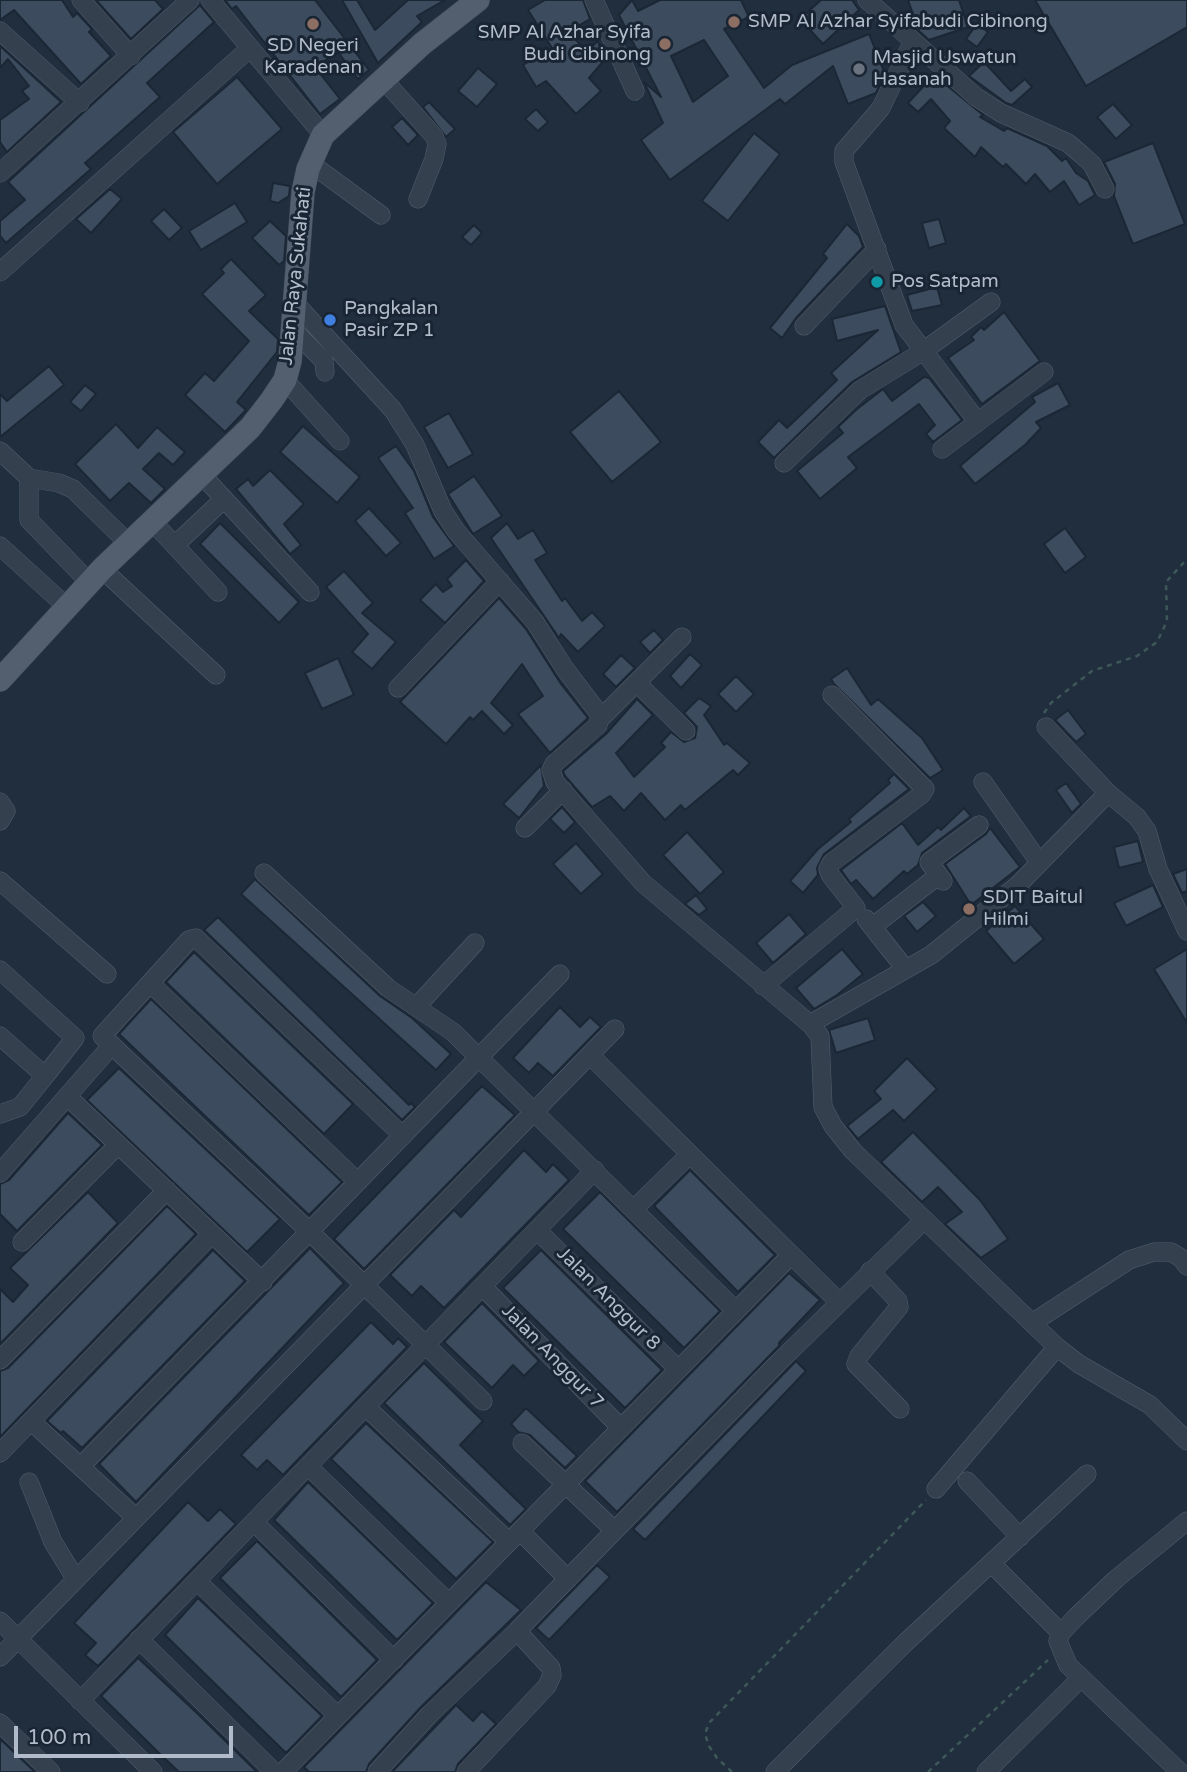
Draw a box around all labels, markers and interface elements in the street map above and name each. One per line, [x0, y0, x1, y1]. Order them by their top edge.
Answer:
place label: SMP Al Azhar Syifabudi Cibinong [748, 11, 1048, 33]
marker: SMP Al Azhar Syifabudi Cibinong [726, 14, 742, 30]
marker: SD Negeri Karadenan [305, 16, 321, 32]
place label: SMP Al Azhar Syifa Budi Cibinong [478, 22, 651, 66]
place label: SD Negeri Karadenan [264, 35, 362, 79]
marker: SMP Al Azhar Syifa Budi Cibinong [657, 36, 673, 52]
place label: Masjid Uswatun Hasanah [873, 47, 1017, 91]
marker: Masjid Uswatun Hasanah [851, 61, 867, 77]
street label: Jalan Raya Sukahati [275, 186, 317, 366]
place label: Pos Satpam [891, 271, 999, 293]
marker: Pos Satpam [869, 274, 885, 290]
place label: Pangkalan Pasir ZP 1 [344, 298, 438, 342]
marker: Pangkalan Pasir ZP 1 [322, 312, 338, 328]
place label: SDIT Baitul Hilmi [983, 887, 1083, 931]
marker: SDIT Baitul Hilmi [961, 901, 977, 917]
street label: Jalan Anggur 8 [552, 1243, 664, 1355]
street label: Jalan Anggur 7 [496, 1300, 608, 1414]
scale bar [18, 1712, 236, 1756]
text: 100 m [27, 1725, 91, 1750]

